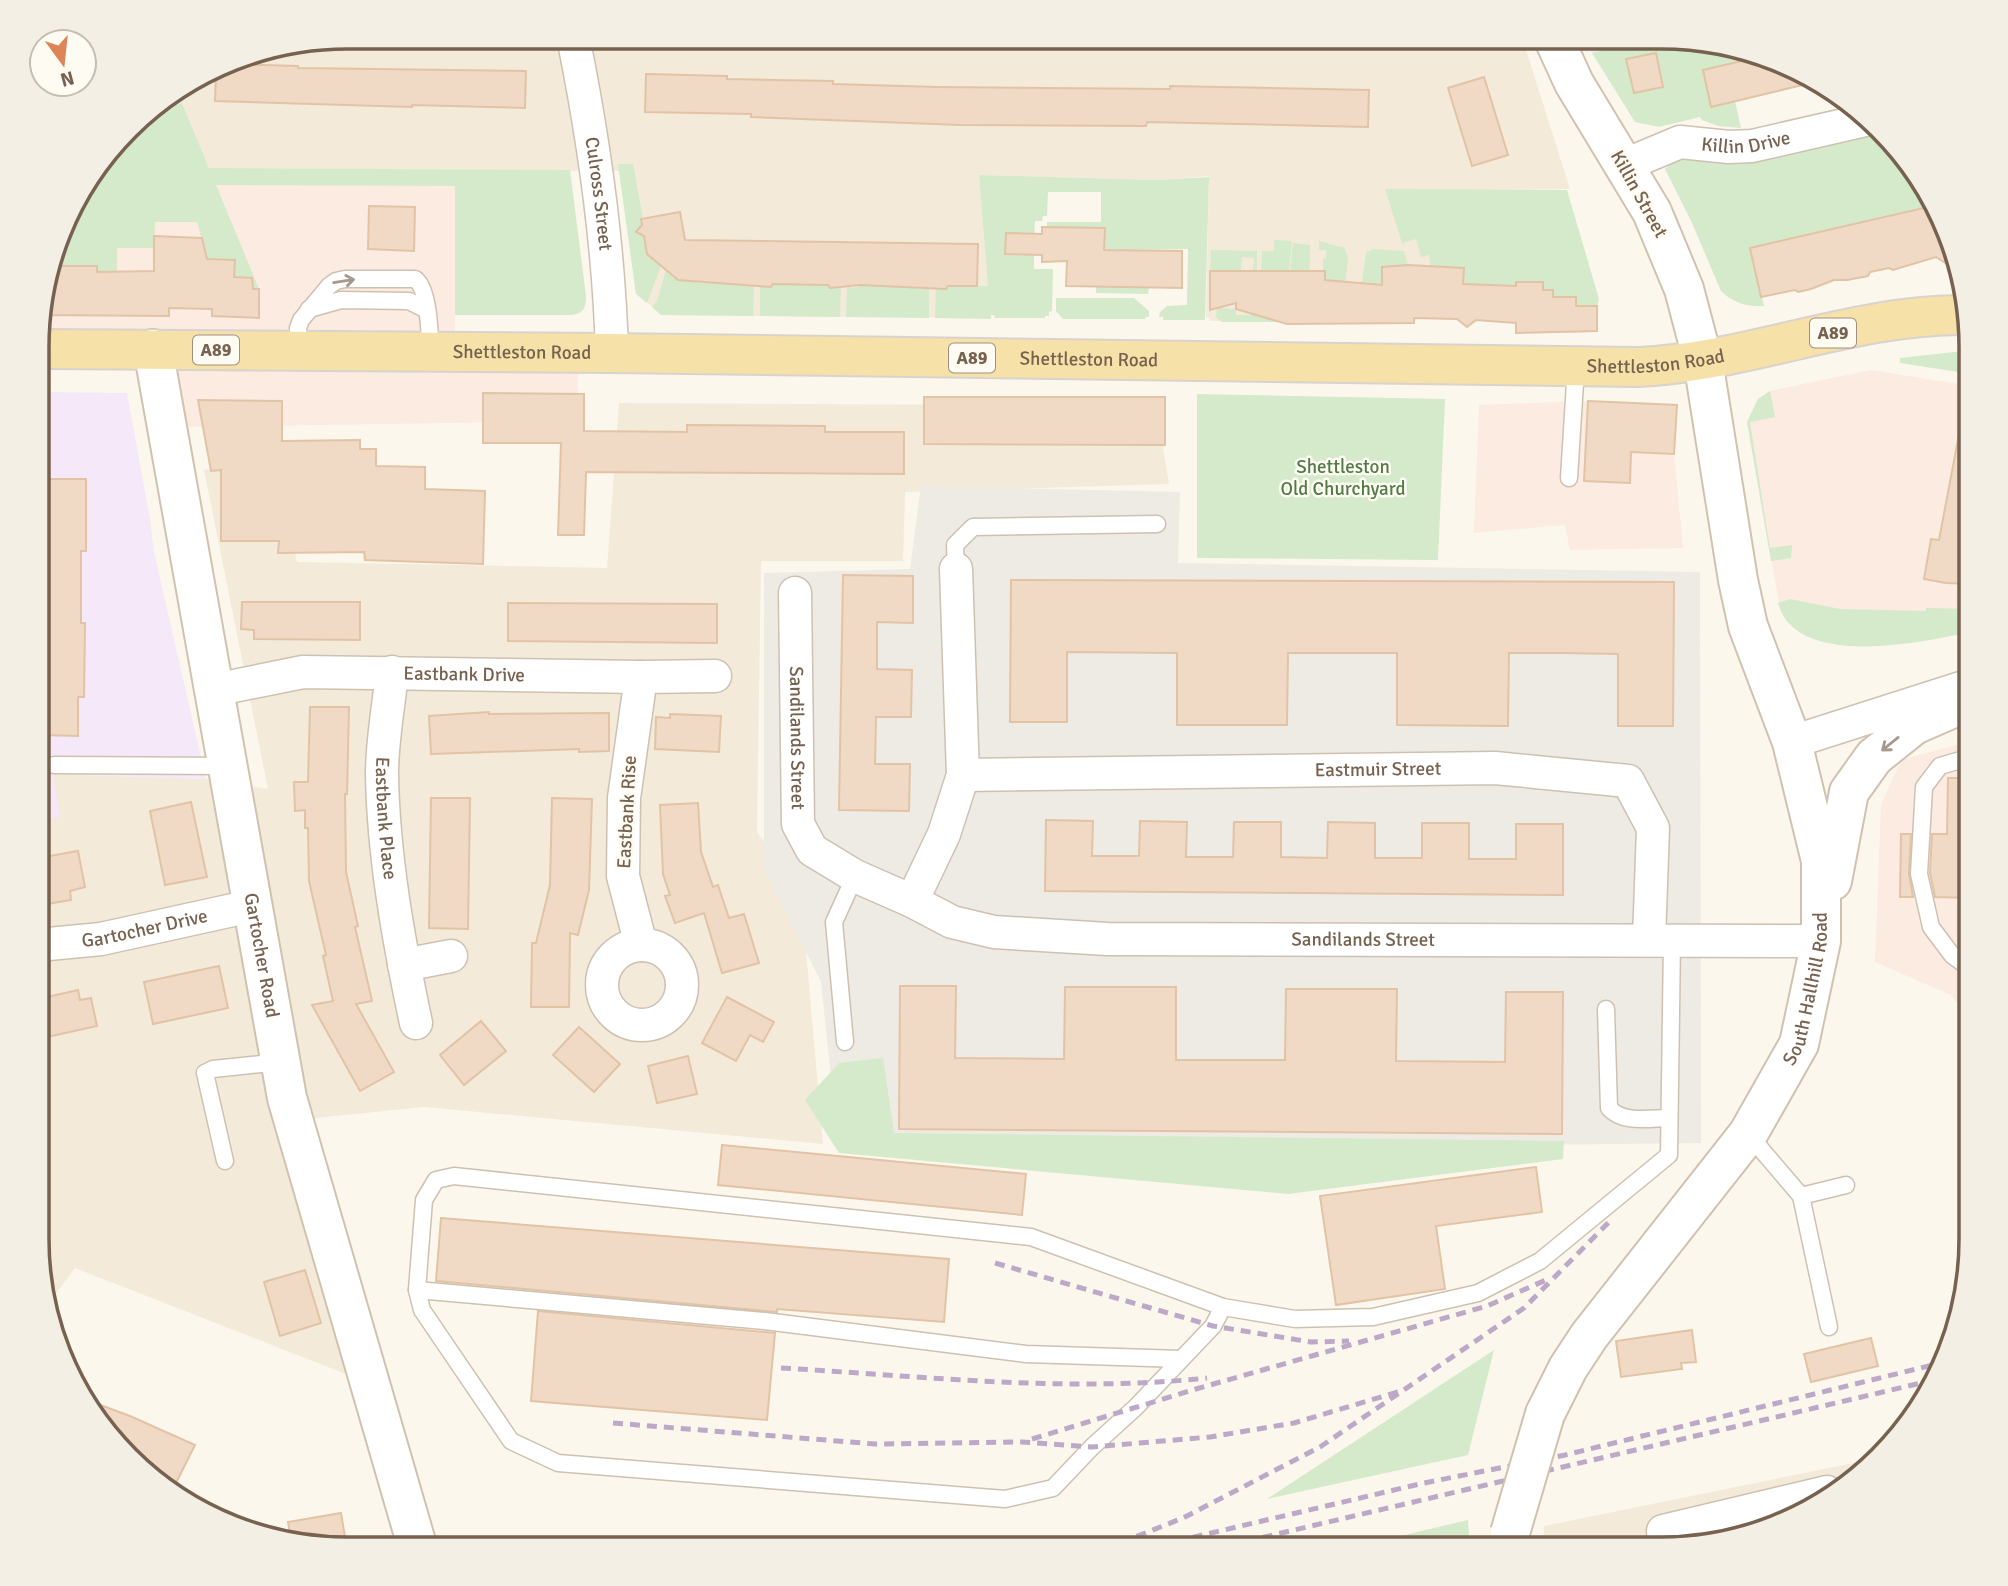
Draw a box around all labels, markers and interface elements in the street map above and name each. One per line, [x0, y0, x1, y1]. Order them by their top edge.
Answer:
north arrow [28, 28, 98, 98]
text: N [58, 65, 77, 92]
street label: Killin Drive [1700, 126, 1793, 159]
street label: Culross Street [579, 135, 618, 252]
street label: Killin Street [1605, 146, 1673, 242]
one-way arrow [332, 274, 355, 287]
road number: A89 [1810, 318, 1856, 348]
road number: A89 [193, 336, 239, 364]
street label: Shettleston Road [453, 340, 591, 365]
road number: A89 [949, 344, 995, 372]
street label: Shettleston Road [1586, 344, 1727, 379]
street label: Shettleston Road [1019, 347, 1158, 372]
park label: Shettleston Old Churchyard [1280, 455, 1406, 501]
street label: Eastbank Drive [403, 661, 525, 687]
street label: Sandilands Street [784, 666, 810, 810]
one-way arrow [1882, 737, 1900, 752]
street label: Eastbank Rise [612, 755, 642, 869]
street label: Eastbank Place [370, 756, 402, 881]
street label: Eastmuir Street [1314, 757, 1442, 782]
street label: Gartocher Road [239, 891, 284, 1020]
street label: Gartocher Drive [81, 904, 210, 953]
street label: South Hallhill Road [1777, 912, 1833, 1070]
street label: Sandilands Street [1291, 928, 1435, 952]

